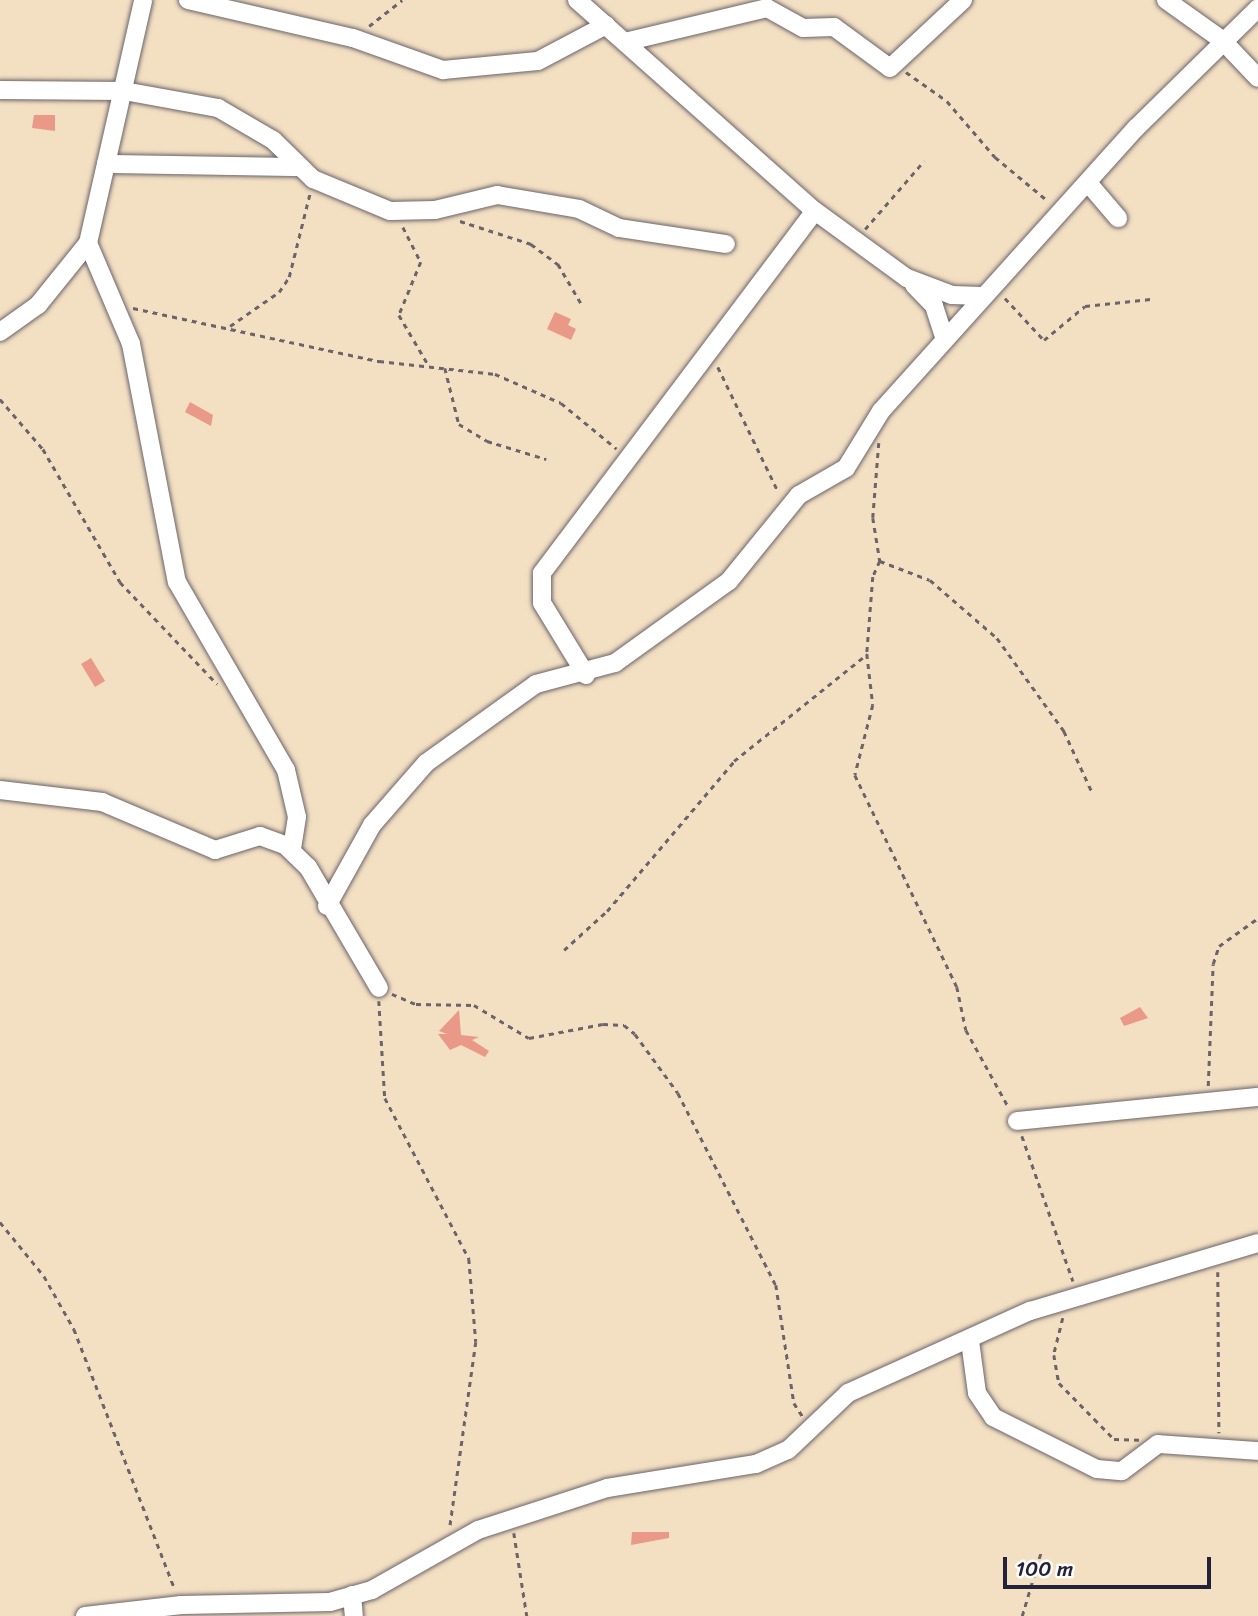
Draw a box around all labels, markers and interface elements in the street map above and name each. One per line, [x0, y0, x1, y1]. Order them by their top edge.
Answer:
scale bar [1006, 1542, 1214, 1586]
text: 100 m [1016, 1550, 1073, 1588]

